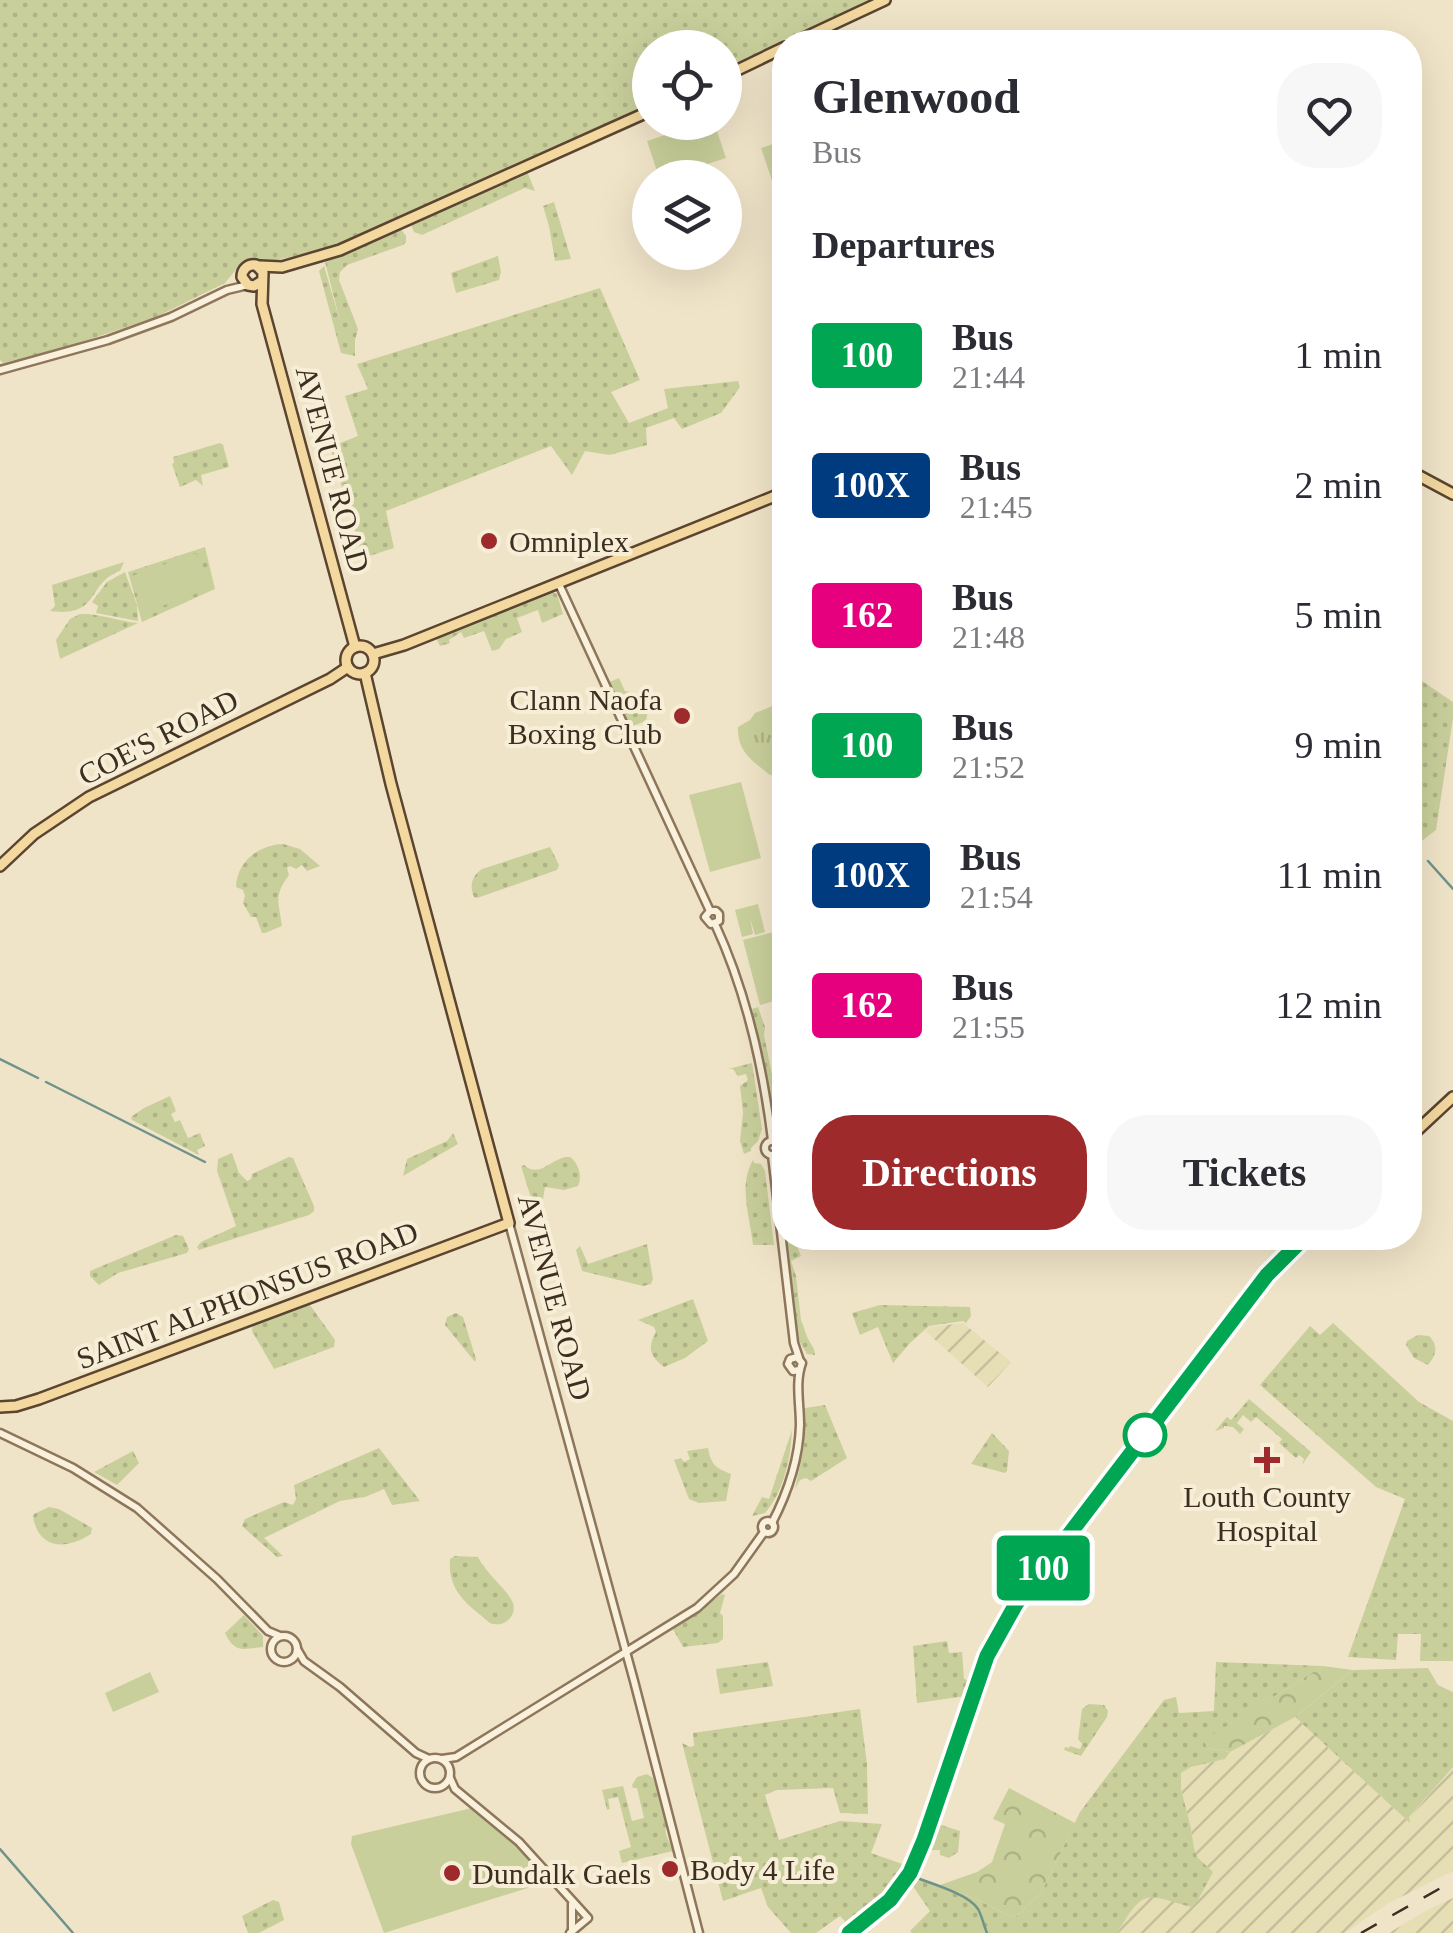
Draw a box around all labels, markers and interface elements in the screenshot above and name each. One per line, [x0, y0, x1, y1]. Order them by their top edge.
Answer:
map controls [632, 30, 742, 270]
button: locate [632, 30, 742, 140]
button: heart [1277, 63, 1382, 168]
text: Glenwood [812, 70, 1020, 123]
text: Bus [812, 134, 862, 170]
button: layers [632, 160, 742, 270]
text: Departures [812, 224, 995, 266]
text: Bus [952, 316, 1013, 358]
text: 1 min [1294, 334, 1382, 376]
text: 100 [841, 336, 893, 375]
text: 21:44 [952, 359, 1025, 395]
street label: AVENUE ROAD [290, 362, 376, 576]
text: Bus [960, 446, 1021, 488]
text: 2 min [1294, 464, 1382, 506]
text: 100X [832, 466, 910, 505]
text: 21:45 [960, 489, 1033, 525]
place label: Omniplex [509, 525, 629, 558]
marker: Omniplex [478, 530, 500, 552]
text: Bus [952, 576, 1013, 618]
text: 5 min [1294, 594, 1382, 636]
text: 162 [841, 596, 893, 635]
text: 21:48 [952, 619, 1025, 655]
street label: COE'S ROAD [73, 683, 243, 791]
place label: Clann Naofa Boxing Club [508, 683, 662, 750]
marker: Clann Naofa Boxing Club [671, 705, 693, 727]
text: Bus [952, 706, 1013, 748]
text: 9 min [1294, 724, 1382, 766]
text: 100 [841, 726, 893, 765]
text: 21:52 [952, 749, 1025, 785]
text: Bus [960, 836, 1021, 878]
text: 11 min [1277, 854, 1382, 896]
text: 100X [832, 856, 910, 895]
text: 21:54 [960, 879, 1033, 915]
text: Bus [952, 966, 1013, 1008]
text: 12 min [1275, 984, 1382, 1026]
text: 162 [841, 986, 893, 1025]
text: 21:55 [952, 1009, 1025, 1045]
button: Directions [812, 1115, 1087, 1230]
button: Tickets [1107, 1115, 1382, 1230]
street label: AVENUE ROAD [512, 1190, 598, 1404]
street label: SAINT ALPHONSUS ROAD [72, 1215, 422, 1375]
unlabelled marker [1124, 1414, 1166, 1456]
marker: Louth County Hospital [1254, 1447, 1280, 1473]
place label: Louth County Hospital [1183, 1480, 1351, 1547]
line badge: 100 [986, 1536, 1100, 1600]
text: 100 [1017, 1549, 1069, 1588]
place label: Body 4 Life [690, 1853, 835, 1886]
place label: Dundalk Gaels [472, 1857, 651, 1890]
marker: Body 4 Life [659, 1858, 681, 1880]
marker: Dundalk Gaels [441, 1862, 463, 1884]

